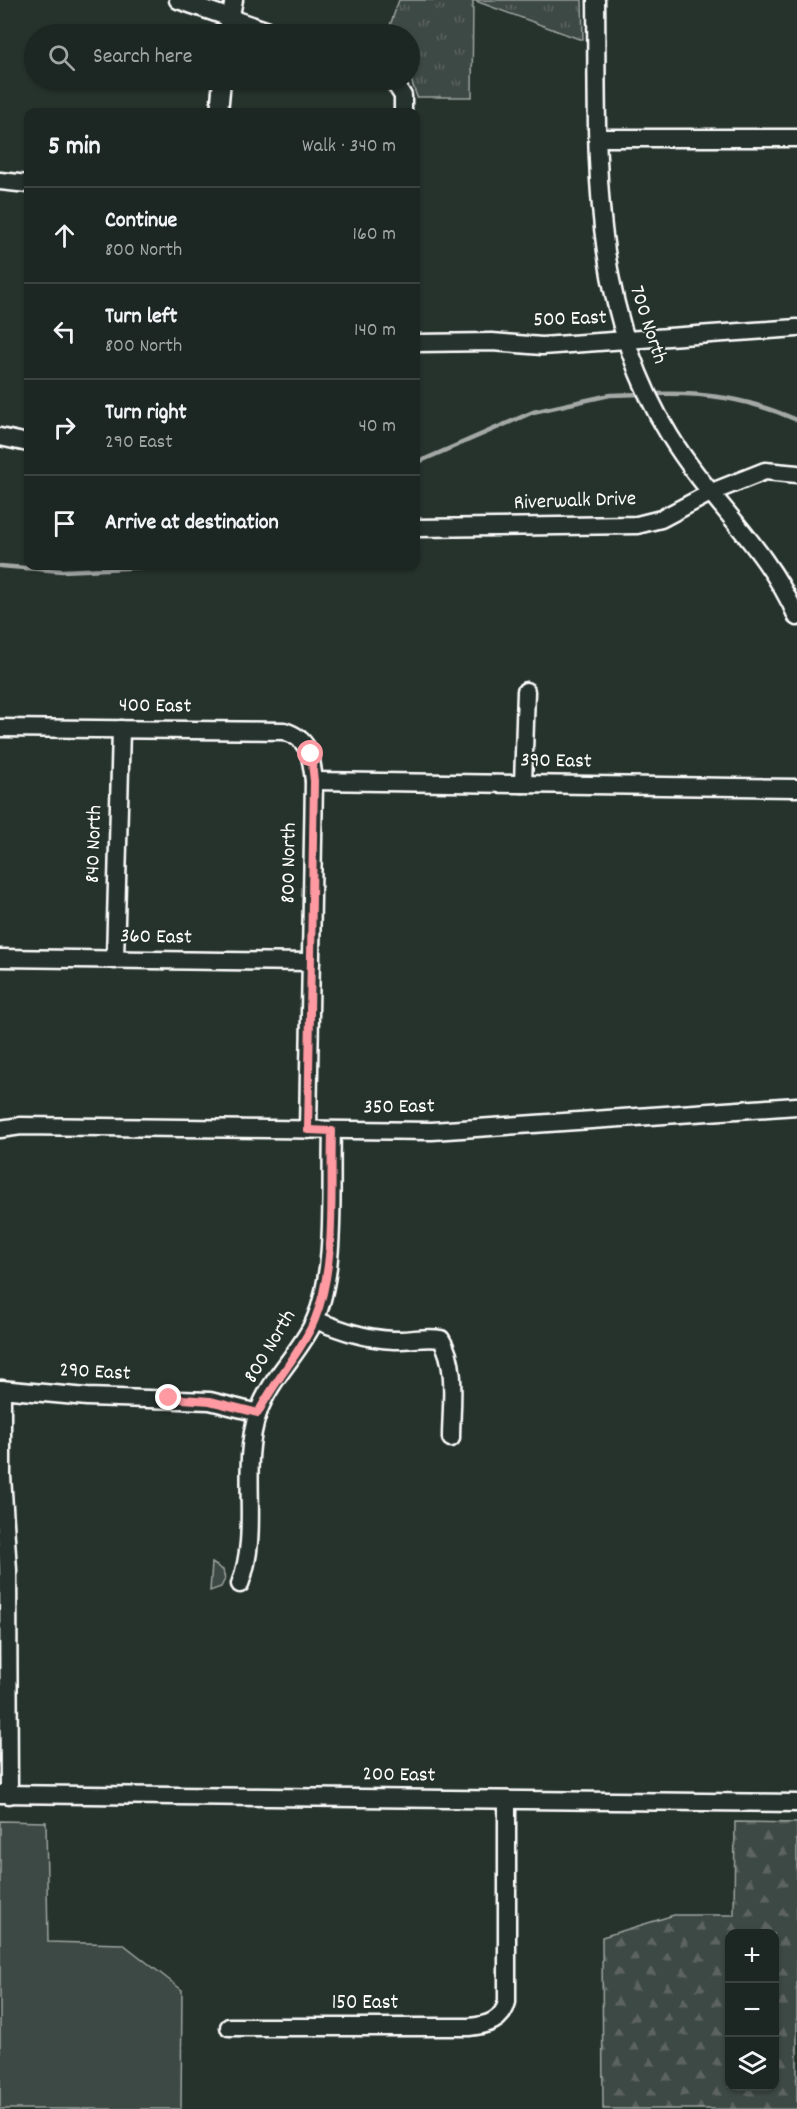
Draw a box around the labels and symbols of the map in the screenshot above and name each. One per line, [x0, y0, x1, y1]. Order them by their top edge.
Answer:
street label: 700 North [620, 282, 674, 368]
street label: 500 East [533, 304, 607, 336]
street label: Riverwalk Drive [513, 485, 637, 519]
street label: 400 East [119, 691, 192, 723]
route start [297, 740, 323, 766]
street label: 390 East [520, 746, 592, 778]
street label: 840 North [79, 804, 111, 884]
street label: 800 North [274, 822, 306, 904]
street label: 360 East [120, 922, 192, 954]
street label: 350 East [363, 1092, 435, 1124]
street label: 800 North [237, 1305, 305, 1389]
street label: 290 East [59, 1356, 131, 1390]
route end [155, 1384, 181, 1410]
street label: 200 East [362, 1760, 436, 1792]
street label: 150 East [332, 1989, 399, 2019]

